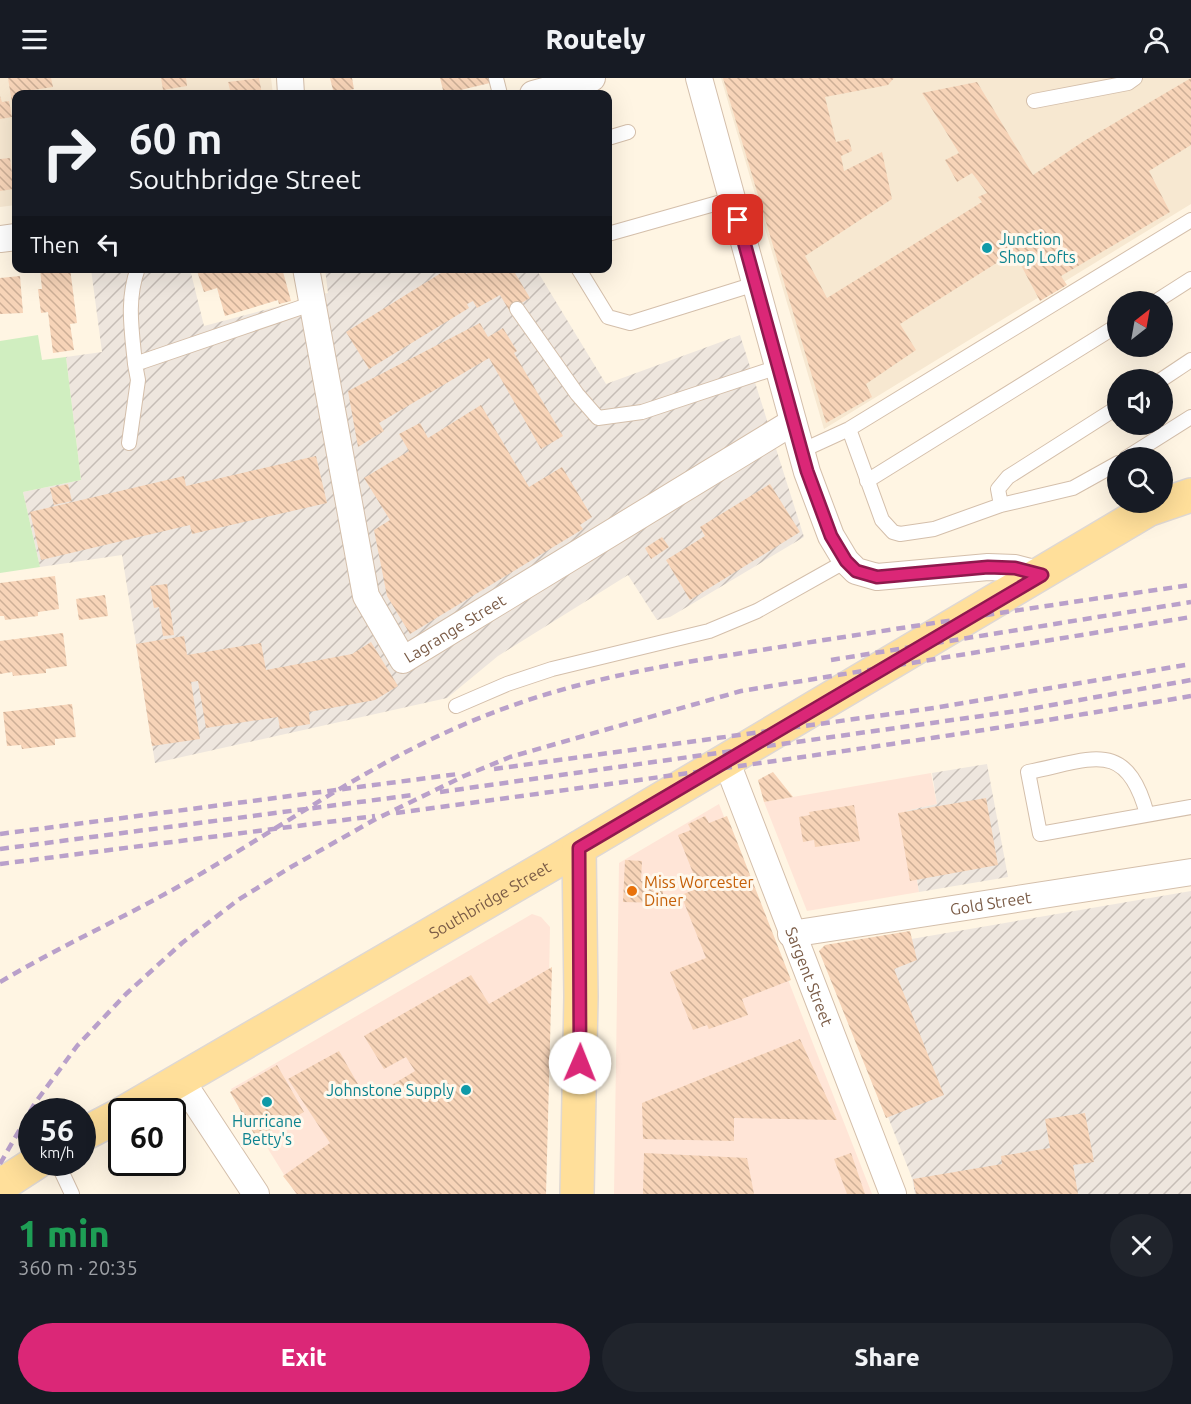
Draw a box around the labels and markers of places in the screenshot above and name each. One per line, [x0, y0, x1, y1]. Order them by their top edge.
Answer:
pin [712, 194, 763, 245]
place label: Junction Shop Lofts [999, 230, 1076, 266]
marker: Junction Shop Lofts [980, 241, 994, 255]
place label: Miss Worcester Diner [644, 873, 754, 909]
marker: Miss Worcester Diner [625, 884, 639, 898]
place label: Johnstone Supply [326, 1081, 454, 1099]
marker: Johnstone Supply [459, 1083, 473, 1097]
marker: Hurricane Betty's [260, 1095, 274, 1109]
place label: Hurricane Betty's [232, 1112, 302, 1148]

